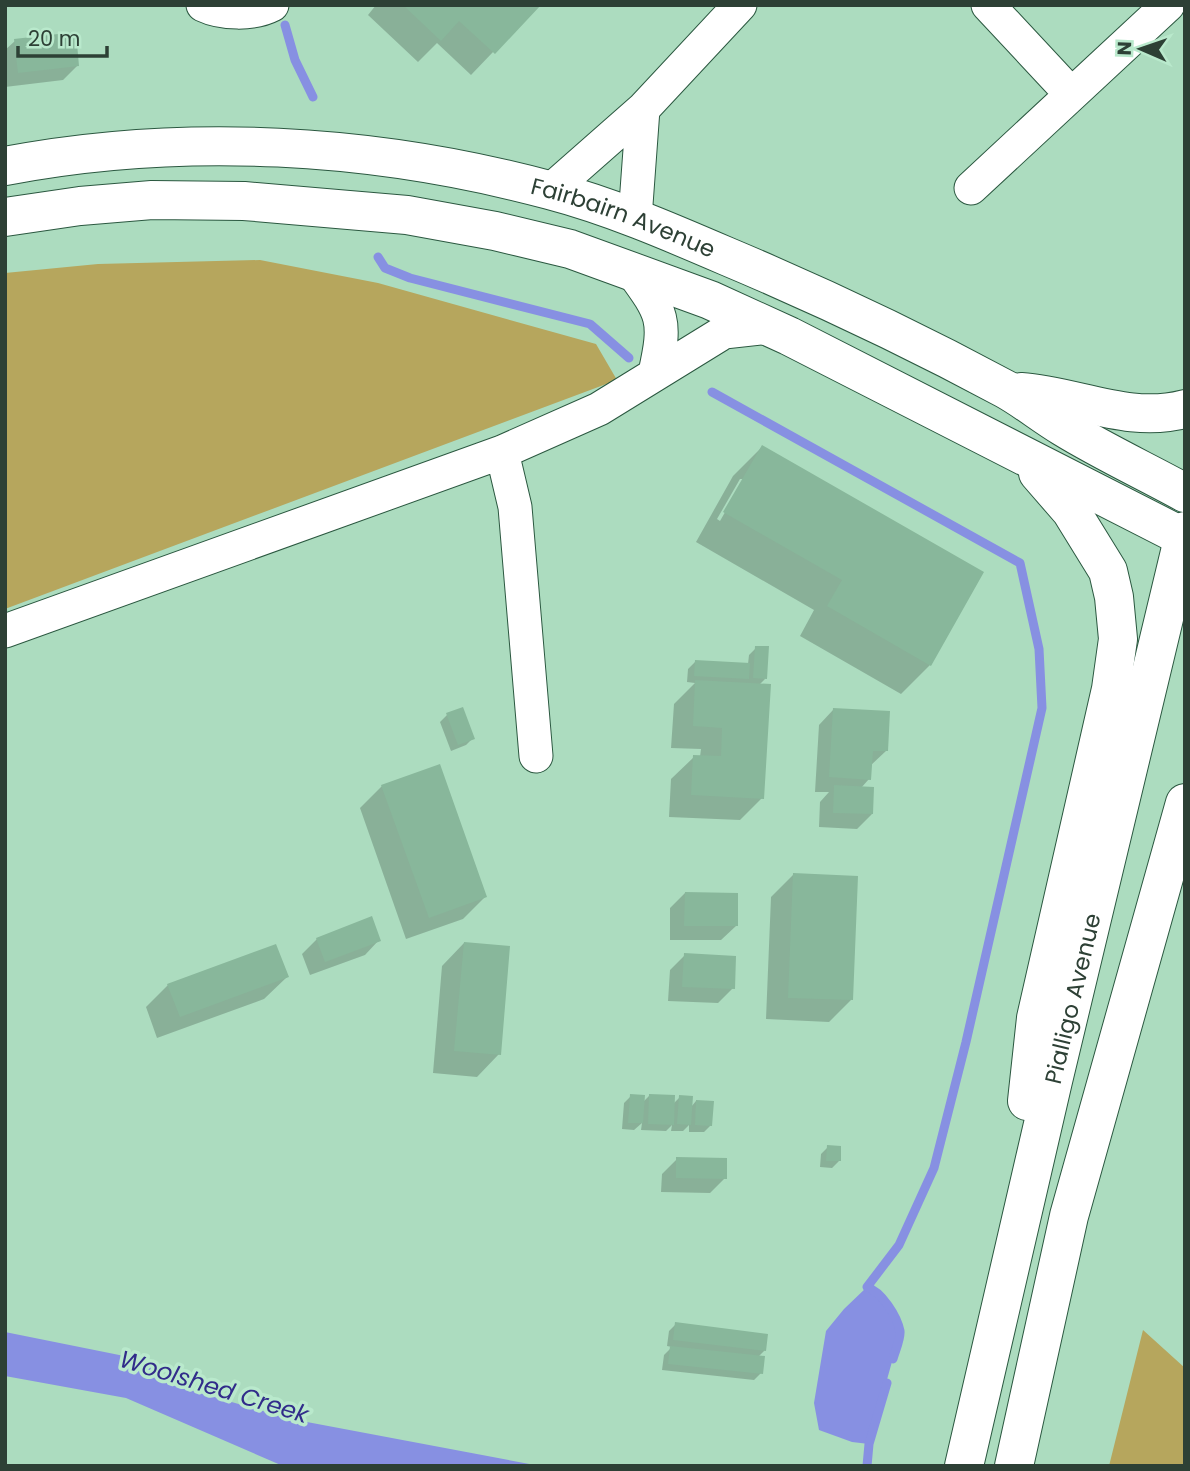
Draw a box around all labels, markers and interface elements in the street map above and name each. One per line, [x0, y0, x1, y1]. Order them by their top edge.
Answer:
scale bar [18, 14, 107, 58]
north arrow [1106, 14, 1176, 84]
text: 20 m [28, 24, 81, 53]
text: N [1111, 41, 1138, 56]
street label: Fairbairn Avenue [527, 170, 720, 266]
street label: Pialligo Avenue [1037, 910, 1109, 1087]
water label: Woolshed Creek [116, 1342, 314, 1431]

